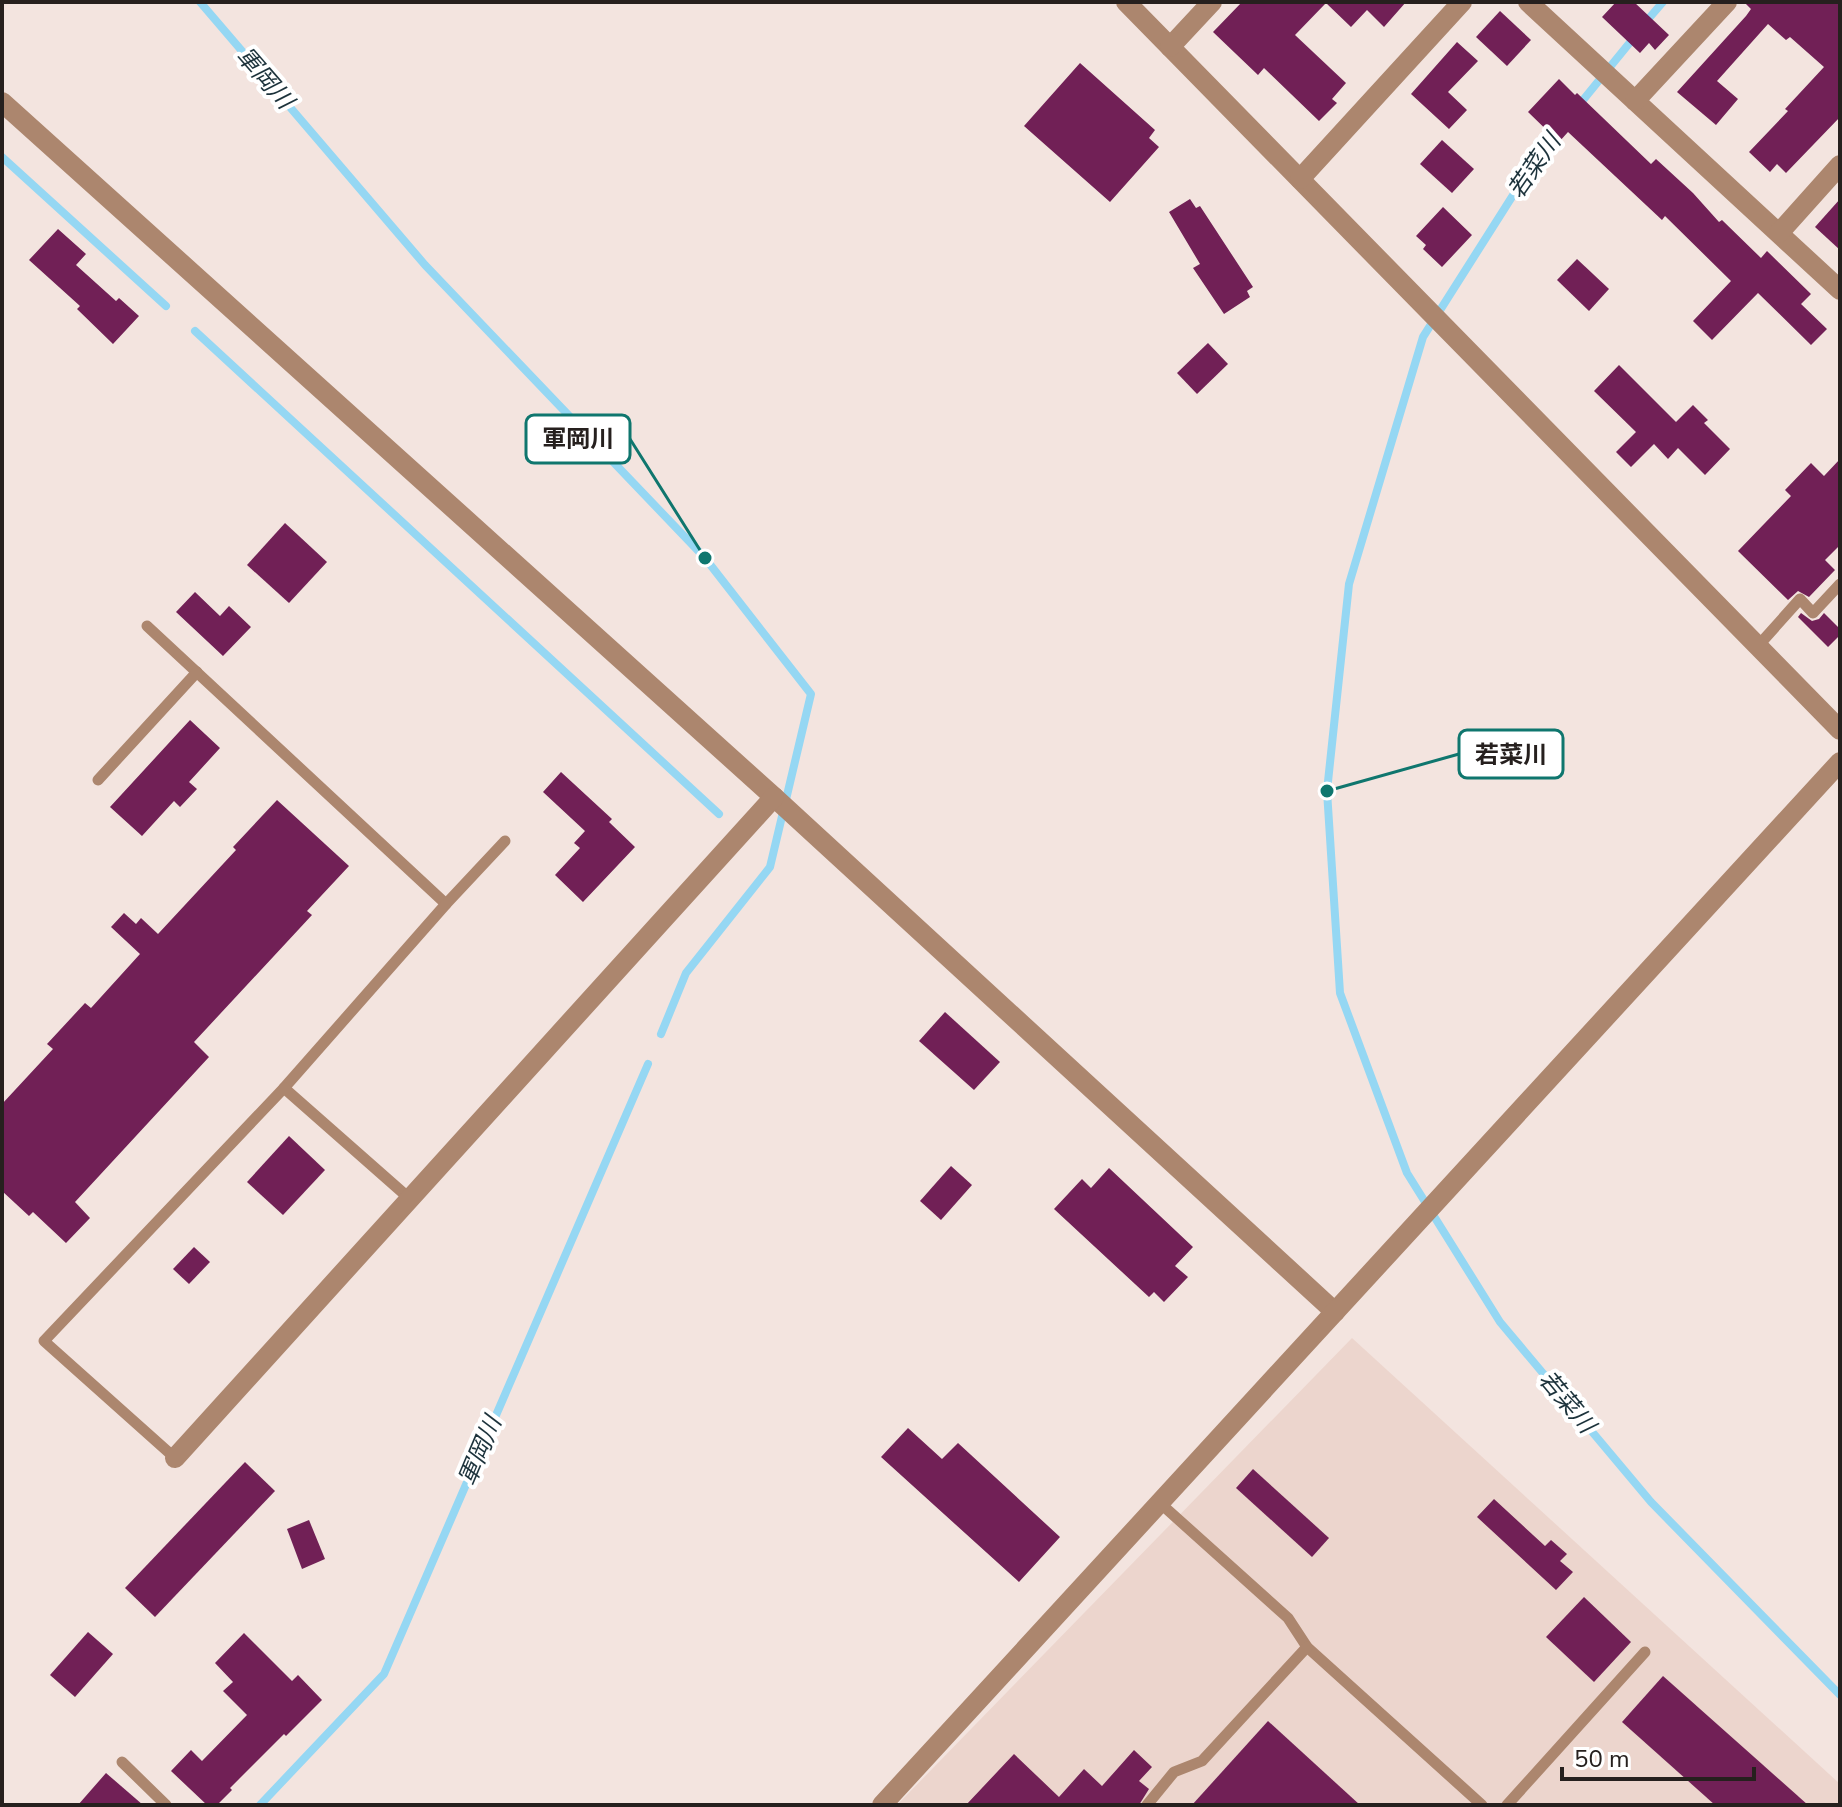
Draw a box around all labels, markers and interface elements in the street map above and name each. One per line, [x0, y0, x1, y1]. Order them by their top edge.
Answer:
water label: 軍岡川 [229, 40, 303, 118]
water label: 若菜川 [1500, 125, 1569, 205]
callout: 軍岡川 [526, 415, 630, 463]
text: 軍岡川 [542, 423, 614, 455]
callout: 若菜川 [1459, 730, 1563, 778]
text: 若菜川 [1475, 739, 1547, 771]
water label: 若菜川 [1532, 1364, 1604, 1442]
water label: 軍岡川 [451, 1409, 510, 1490]
scale bar [1562, 1731, 1754, 1781]
text: 50 m [1574, 1743, 1630, 1775]

